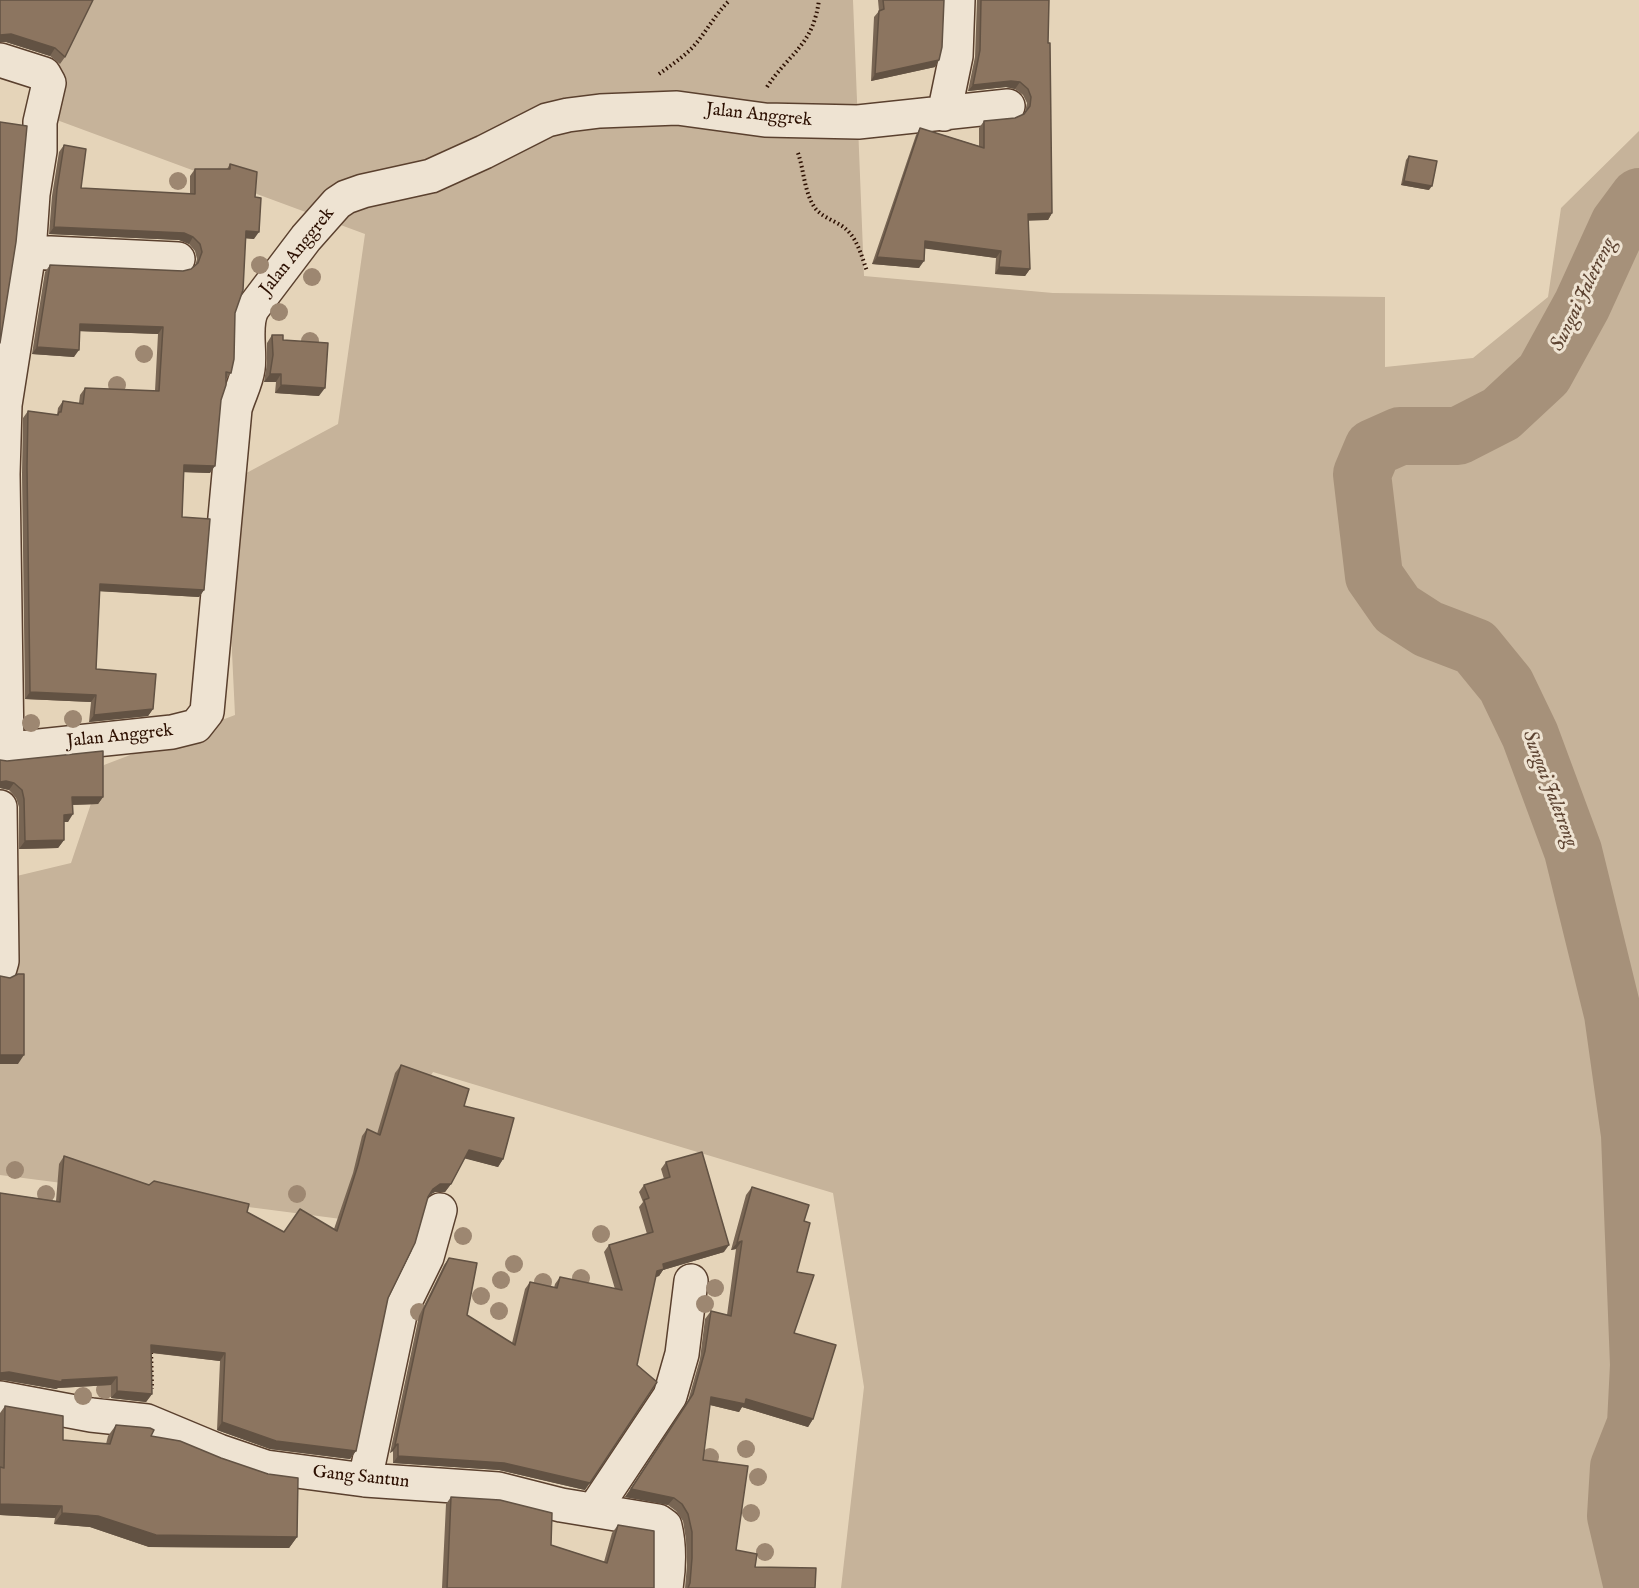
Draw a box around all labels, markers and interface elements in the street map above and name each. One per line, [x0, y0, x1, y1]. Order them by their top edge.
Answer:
street label: Jalan Anggrek [705, 100, 813, 132]
street label: Jalan Anggrek [256, 204, 340, 300]
water label: Sungai Jaletreng [1546, 234, 1622, 356]
street label: Jalan Anggrek [66, 721, 174, 753]
water label: Sungai Jaletreng [1516, 727, 1582, 851]
street label: Gang Santun [312, 1462, 410, 1494]

